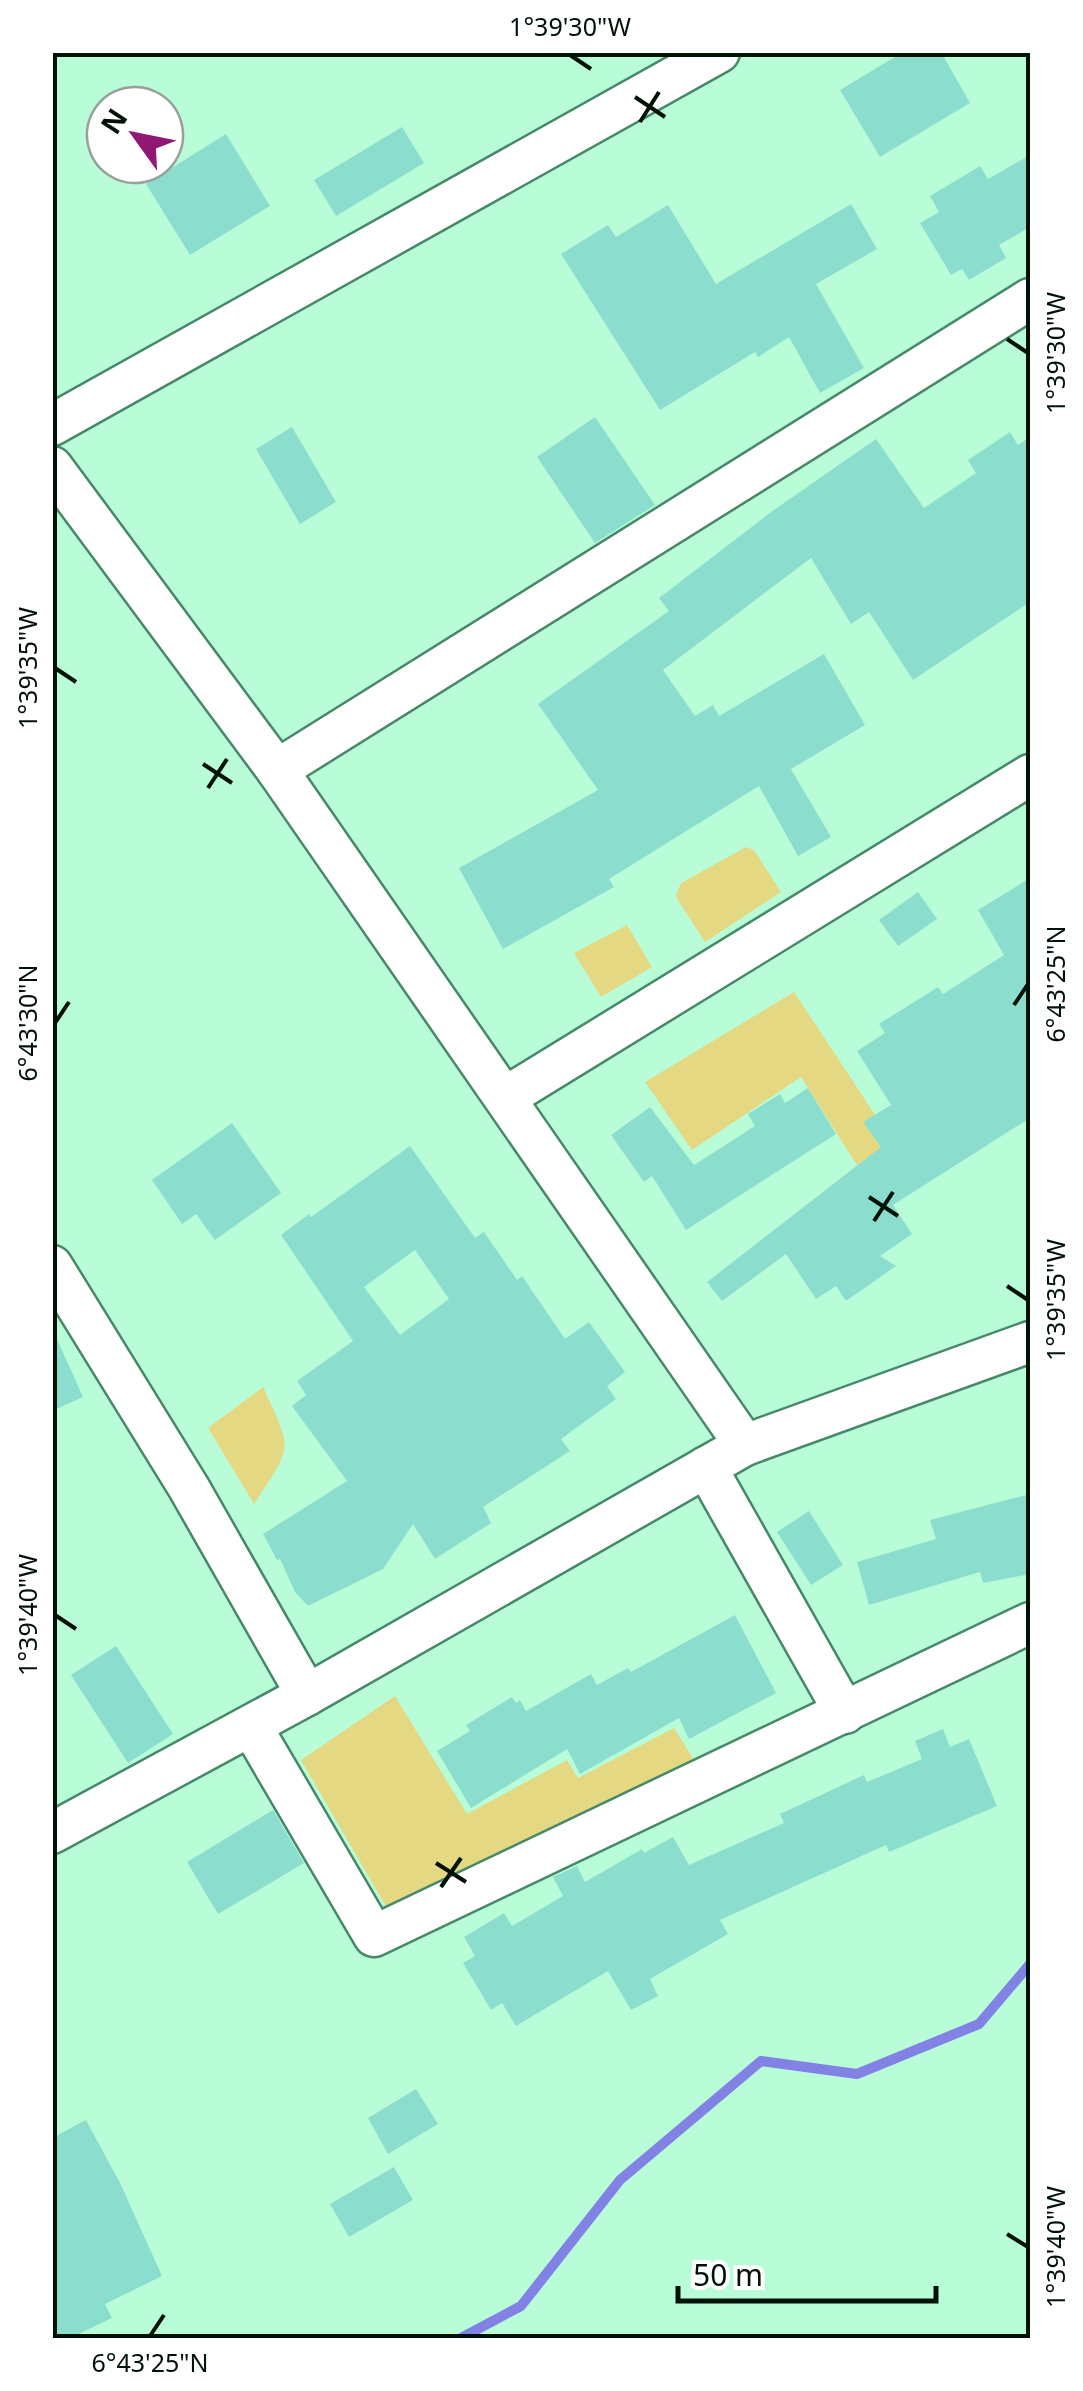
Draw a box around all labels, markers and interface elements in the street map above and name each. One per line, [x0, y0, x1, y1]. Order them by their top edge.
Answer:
text: 1°39'30"W [509, 9, 631, 43]
north arrow [85, 85, 185, 185]
text: N [91, 101, 135, 141]
text: 1°39'30"W [1038, 292, 1072, 414]
text: 1°39'35"W [10, 607, 44, 729]
text: 6°43'25"N [1038, 925, 1072, 1043]
text: 6°43'30"N [10, 964, 44, 1082]
text: 1°39'35"W [1038, 1239, 1072, 1361]
text: 1°39'40"W [10, 1554, 44, 1676]
text: 1°39'40"W [1038, 2186, 1072, 2308]
scale bar [678, 2241, 936, 2303]
text: 50 m [693, 2254, 763, 2295]
text: 6°43'25"N [91, 2345, 209, 2379]

